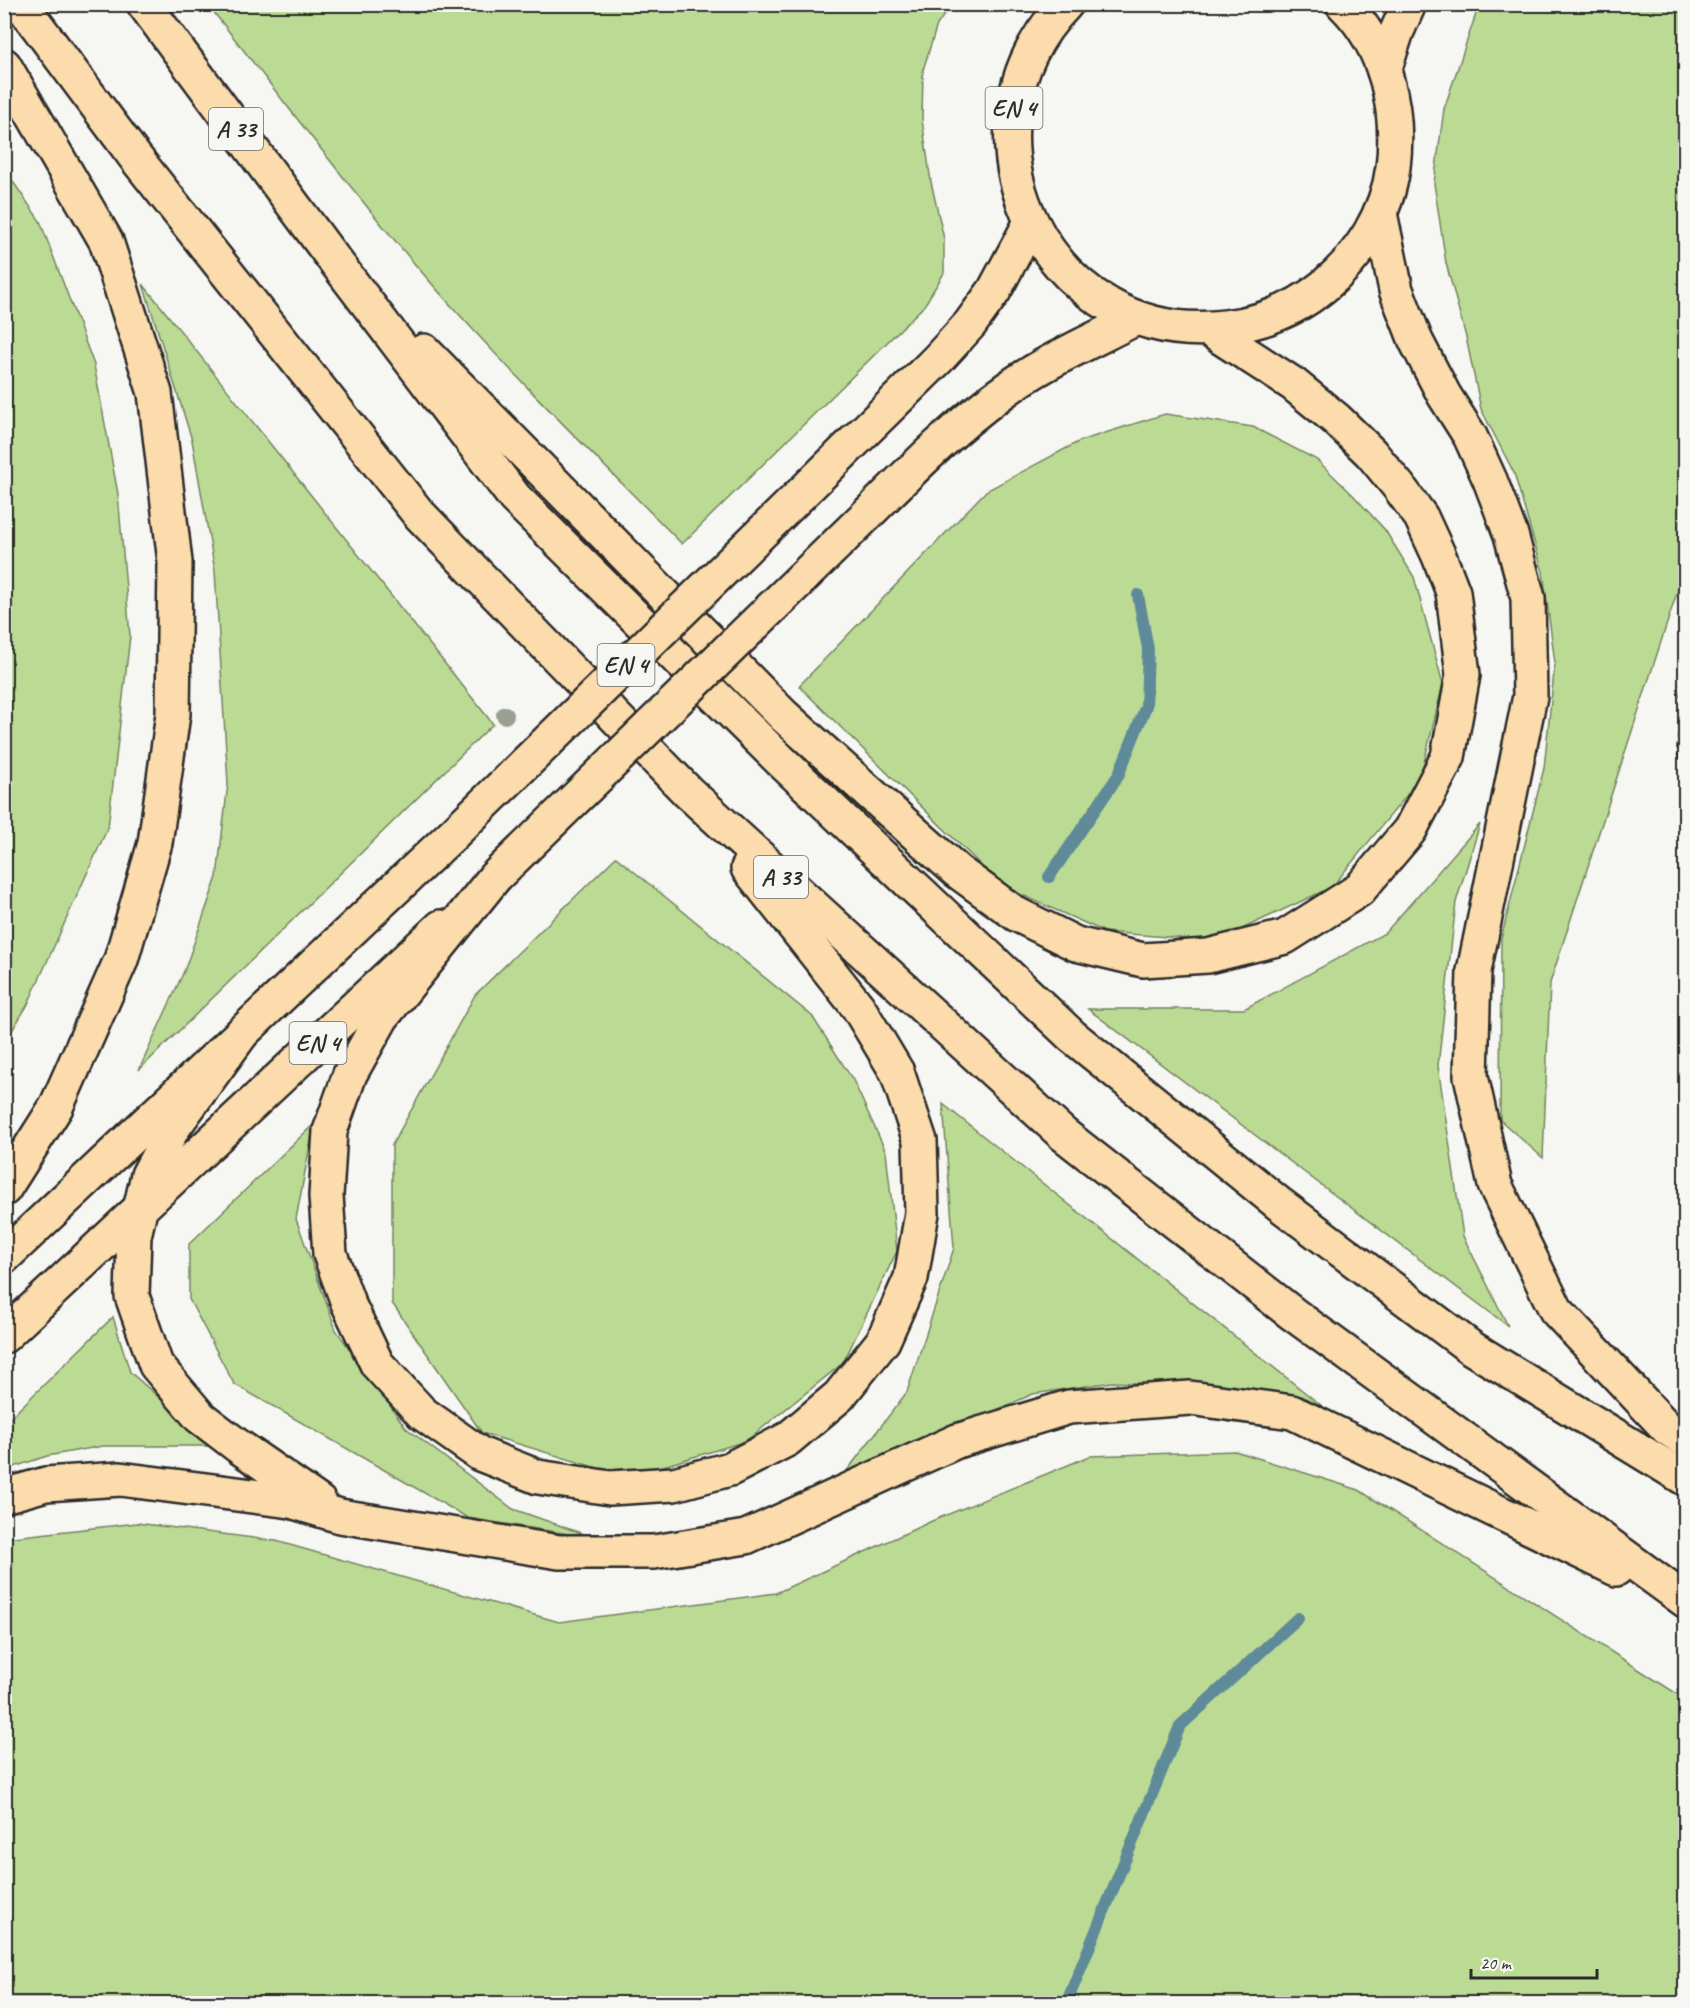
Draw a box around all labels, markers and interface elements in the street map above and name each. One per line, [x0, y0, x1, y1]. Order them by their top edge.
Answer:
road number: EN 4 [986, 87, 1042, 129]
road number: A 33 [209, 108, 263, 150]
road number: EN 4 [598, 644, 654, 686]
road number: A 33 [754, 856, 808, 898]
road number: EN 4 [290, 1022, 346, 1064]
scale bar [1471, 1942, 1597, 1980]
text: 20 m [1480, 1952, 1513, 1974]

